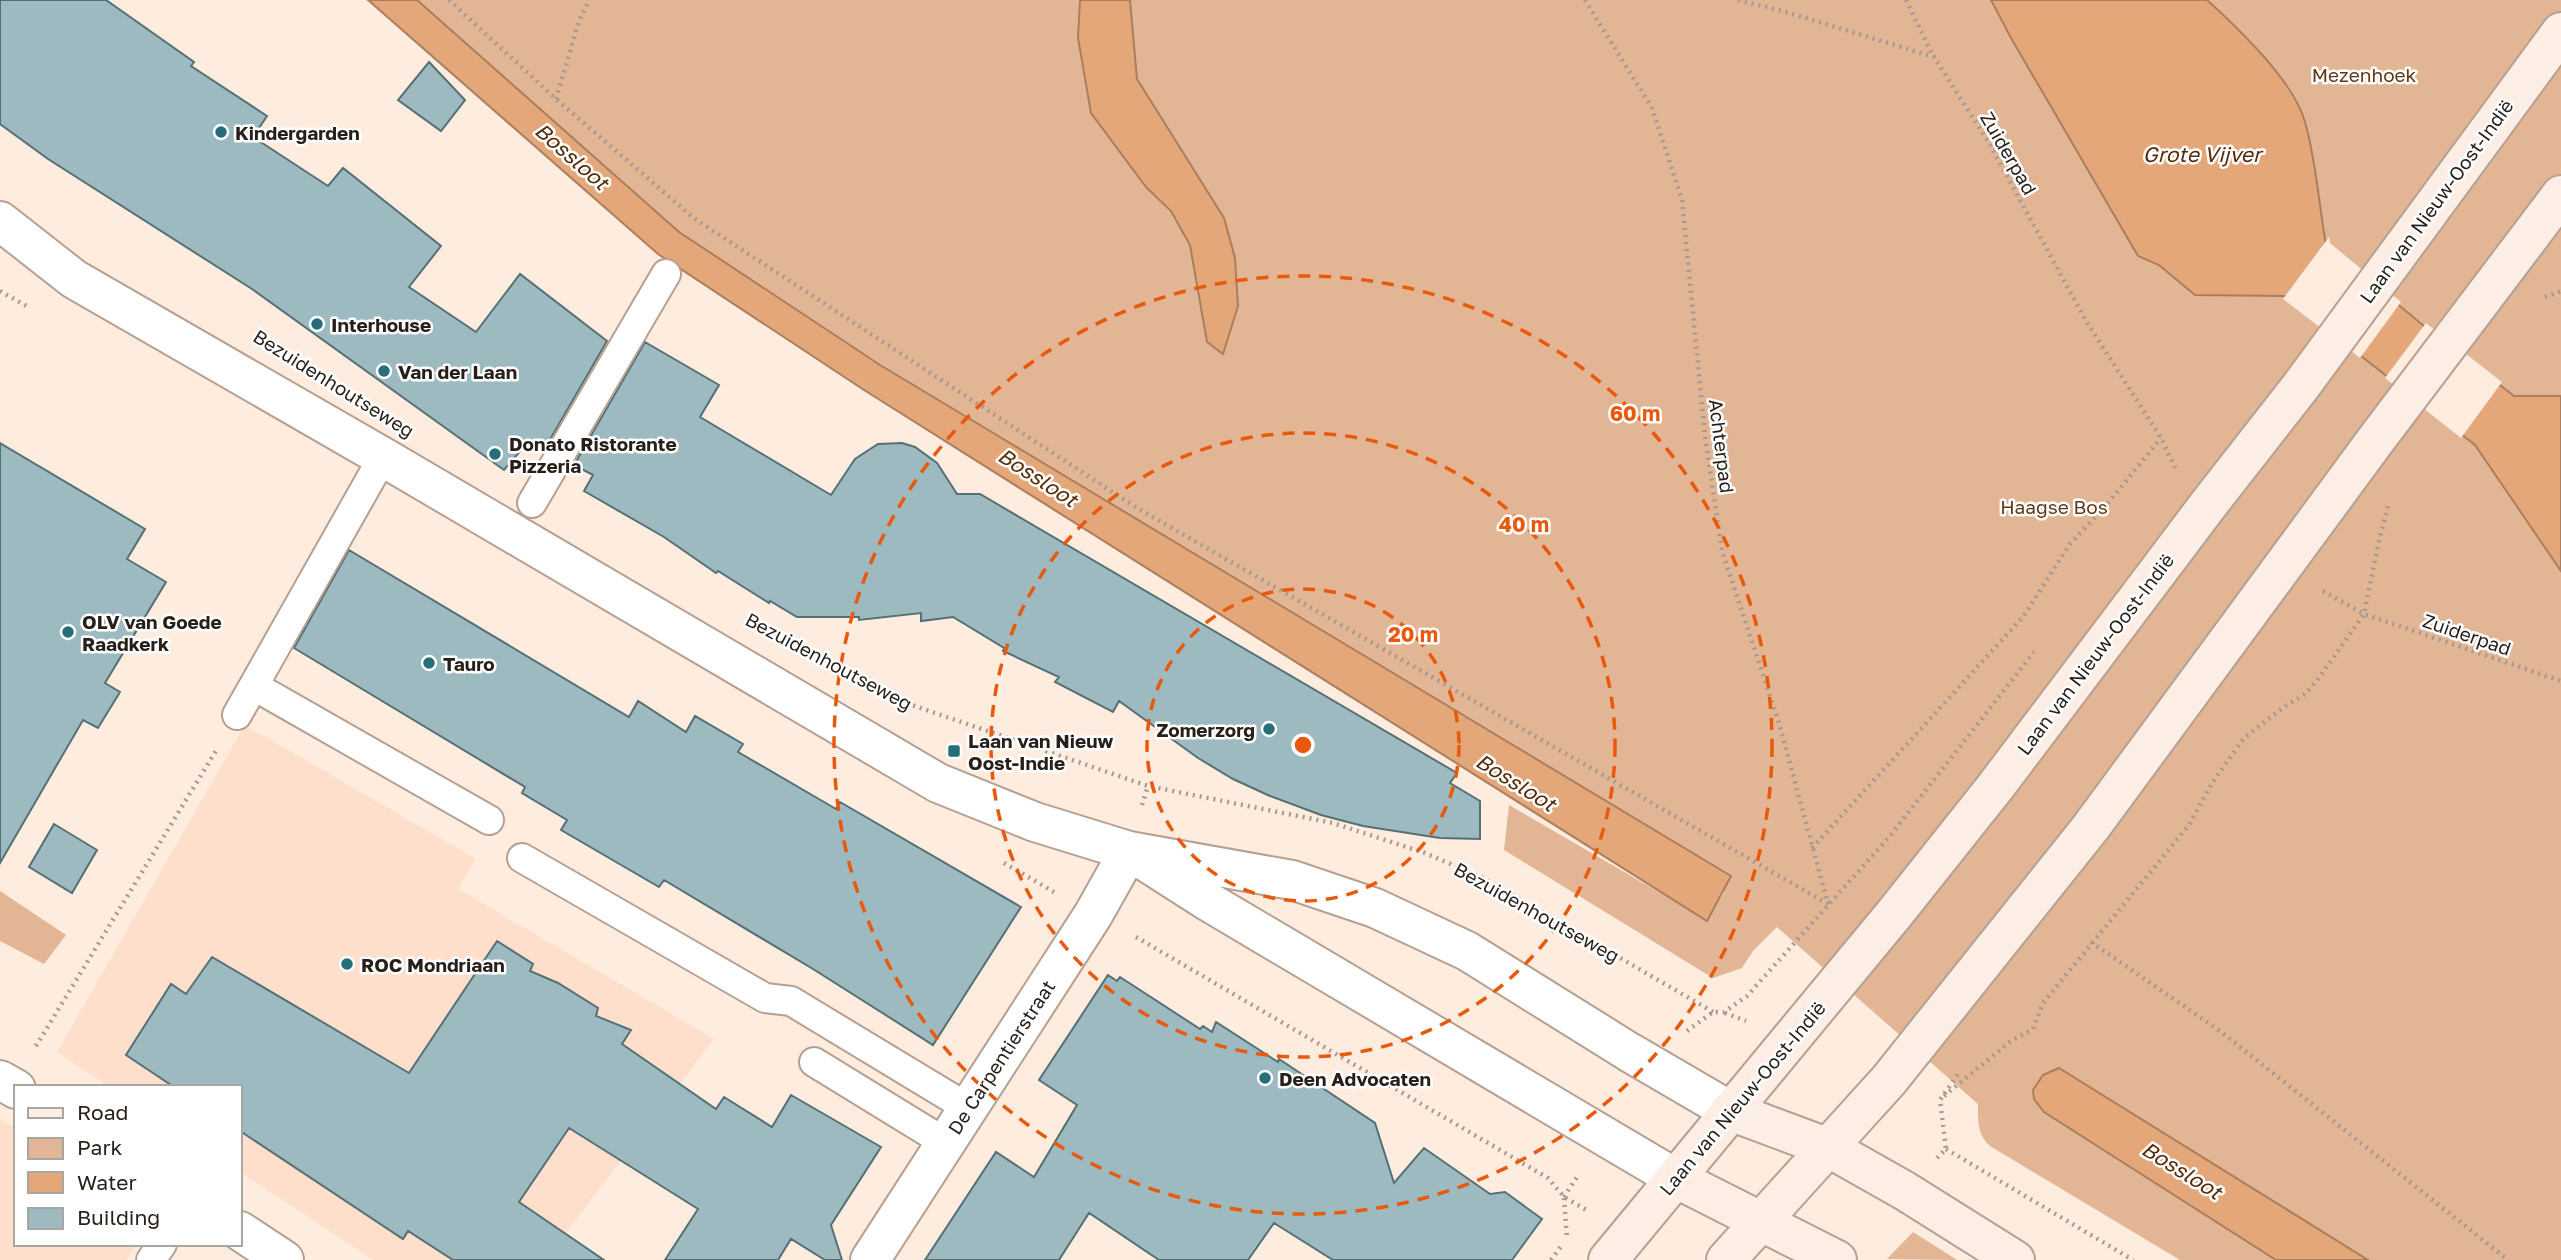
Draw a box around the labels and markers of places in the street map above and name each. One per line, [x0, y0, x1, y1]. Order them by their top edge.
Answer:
place label: Kindergarden [235, 121, 360, 144]
marker: Kindergarden [213, 124, 229, 140]
place label: Interhouse [331, 313, 431, 336]
marker: Interhouse [309, 316, 325, 332]
place label: Van der Laan [398, 360, 517, 383]
marker: Van der Laan [376, 363, 392, 379]
place label: Donato Ristorante Pizzeria [509, 432, 677, 477]
marker: Donato Ristorante Pizzeria [487, 446, 503, 462]
place label: OLV van Goede Raadkerk [82, 610, 222, 655]
marker: OLV van Goede Raadkerk [60, 624, 76, 640]
place label: Tauro [443, 652, 495, 675]
marker: Tauro [421, 655, 437, 671]
place label: Zomerzorg [1157, 718, 1255, 741]
marker: Zomerzorg [1261, 721, 1277, 737]
place label: Laan van Nieuw Oost-Indie [968, 729, 1113, 774]
centre of rings [1291, 733, 1315, 757]
marker: Laan van Nieuw Oost-Indie [946, 743, 962, 759]
place label: ROC Mondriaan [361, 953, 505, 976]
marker: ROC Mondriaan [339, 956, 355, 972]
place label: Deen Advocaten [1279, 1067, 1431, 1090]
marker: Deen Advocaten [1257, 1070, 1273, 1086]

